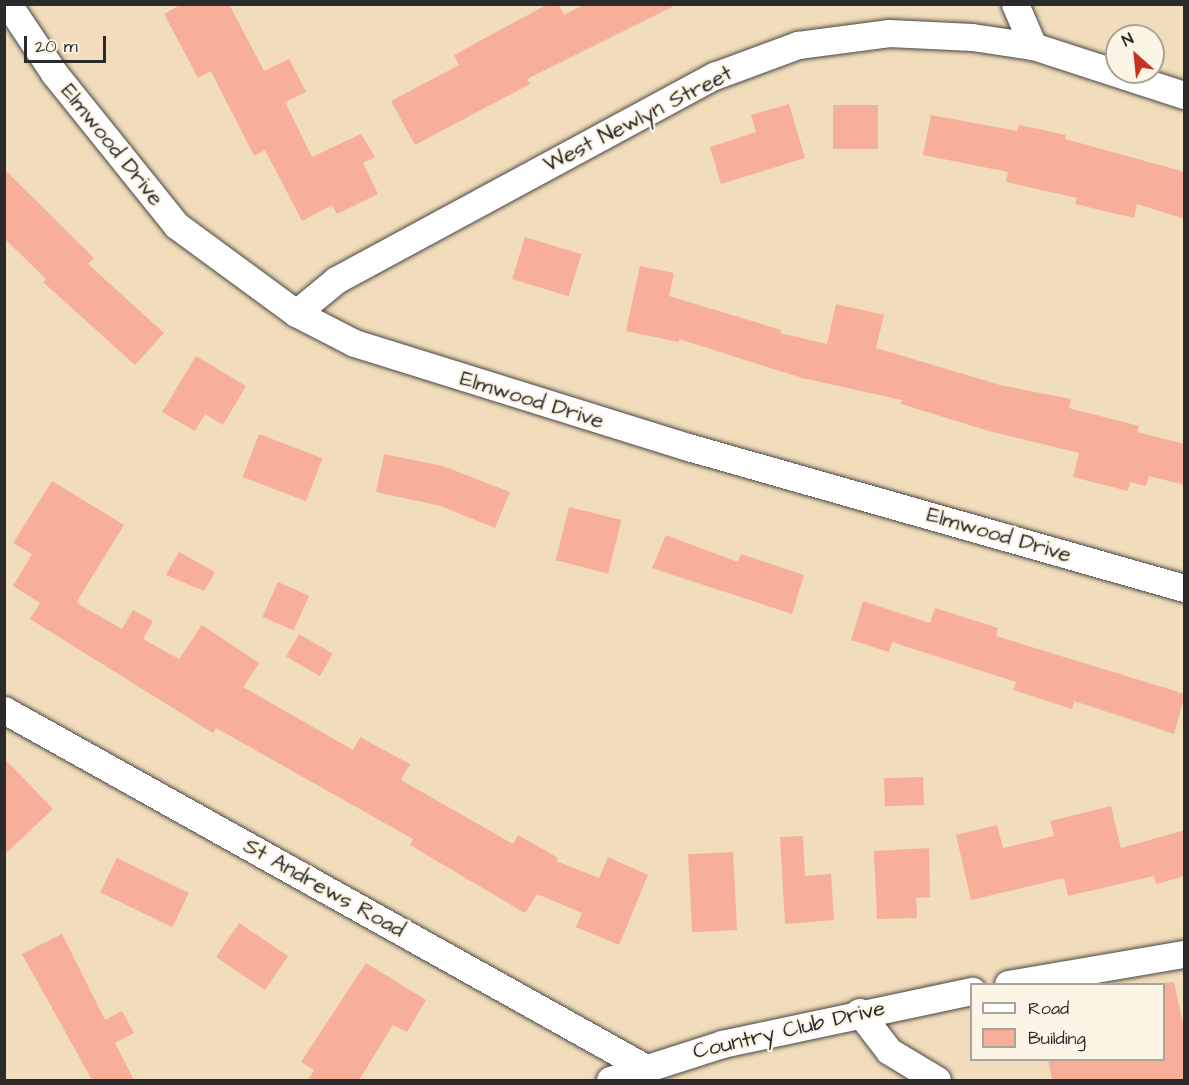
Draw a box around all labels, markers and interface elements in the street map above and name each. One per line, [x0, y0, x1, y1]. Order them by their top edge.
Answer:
scale bar [27, 24, 110, 62]
north arrow [1105, 24, 1165, 84]
text: N [1118, 28, 1137, 52]
text: 20 m [35, 34, 78, 59]
street label: West Newlyn Street [539, 60, 737, 178]
street label: Elmwood Drive [55, 79, 169, 211]
street label: Elmwood Drive [457, 366, 607, 434]
street label: Elmwood Drive [924, 502, 1074, 568]
street label: St Andrews Road [239, 833, 409, 943]
legend [970, 983, 1165, 1061]
street label: Country Club Drive [690, 995, 888, 1065]
text: Road [1028, 996, 1069, 1021]
text: Building [1028, 1026, 1086, 1051]

